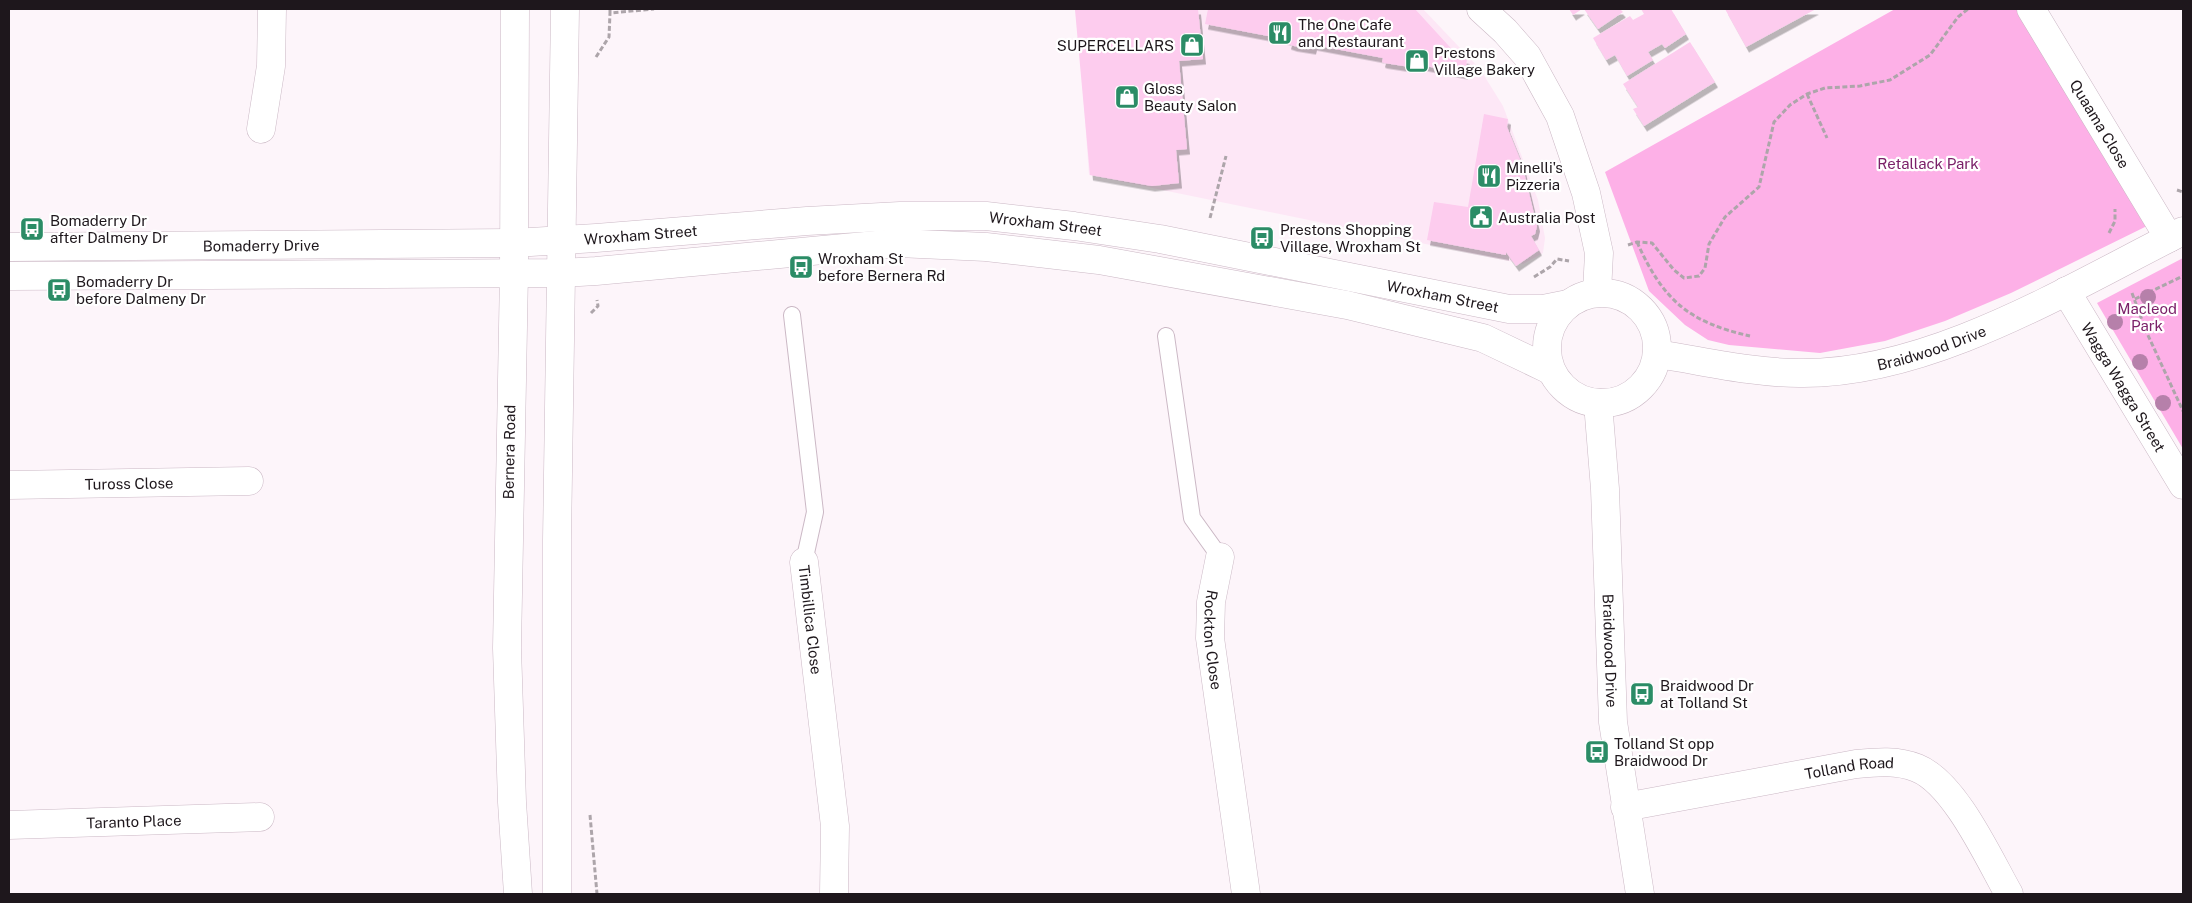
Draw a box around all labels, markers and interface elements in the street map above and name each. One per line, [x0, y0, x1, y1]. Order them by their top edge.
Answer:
place label: The One Cafe and Restaurant [1298, 16, 1404, 50]
restaurant icon: The One Cafe and Restaurant [1267, 20, 1293, 46]
shop icon: SUPERCELLARS [1179, 32, 1205, 58]
place label: SUPERCELLARS [1057, 37, 1174, 54]
place label: Prestons Village Bakery [1434, 44, 1535, 78]
shop icon: Prestons Village Bakery [1404, 48, 1430, 74]
street label: Quaama Close [2067, 76, 2133, 171]
place label: Gloss Beauty Salon [1144, 80, 1237, 114]
shop icon: Gloss Beauty Salon [1114, 84, 1140, 110]
park label: Retallack Park [1877, 155, 1979, 172]
place label: Minelli's Pizzeria [1506, 159, 1563, 193]
restaurant icon: Minelli's Pizzeria [1476, 163, 1502, 189]
public building icon: Australia Post [1468, 204, 1494, 230]
street label: Wroxham Street [988, 208, 1103, 239]
place label: Australia Post [1498, 209, 1596, 226]
place label: Bomaderry Dr after Dalmeny Dr [50, 212, 168, 246]
bus stop icon: Bomaderry Dr after Dalmeny Dr [19, 216, 45, 242]
street label: Wroxham Street [583, 221, 698, 247]
place label: Prestons Shopping Village, Wroxham St [1280, 221, 1421, 255]
bus stop icon: Prestons Shopping Village, Wroxham St [1249, 225, 1275, 251]
street label: Bomaderry Drive [203, 236, 319, 254]
place label: Wroxham St before Bernera Rd [818, 250, 945, 284]
bus stop icon: Wroxham St before Bernera Rd [788, 254, 814, 280]
place label: Bomaderry Dr before Dalmeny Dr [76, 273, 206, 307]
street label: Wroxham Street [1385, 276, 1500, 315]
bus stop icon: Bomaderry Dr before Dalmeny Dr [46, 277, 72, 303]
park label: Macleod Park [2117, 300, 2177, 334]
street label: Wagga Wagga Street [2078, 319, 2169, 455]
street label: Braidwood Drive [1875, 322, 1988, 373]
street label: Bernera Road [500, 405, 518, 499]
street label: Tuross Close [84, 474, 174, 492]
street label: Timbillica Close [796, 564, 826, 675]
street label: Rockton Close [1201, 589, 1226, 691]
street label: Braidwood Drive [1600, 594, 1621, 708]
place label: Braidwood Dr at Tolland St [1660, 677, 1754, 711]
bus stop icon: Braidwood Dr at Tolland St [1629, 681, 1655, 707]
place label: Tolland St opp Braidwood Dr [1614, 735, 1714, 769]
bus stop icon: Tolland St opp Braidwood Dr [1584, 739, 1610, 765]
street label: Tolland Road [1803, 754, 1895, 782]
street label: Taranto Place [86, 811, 182, 831]

